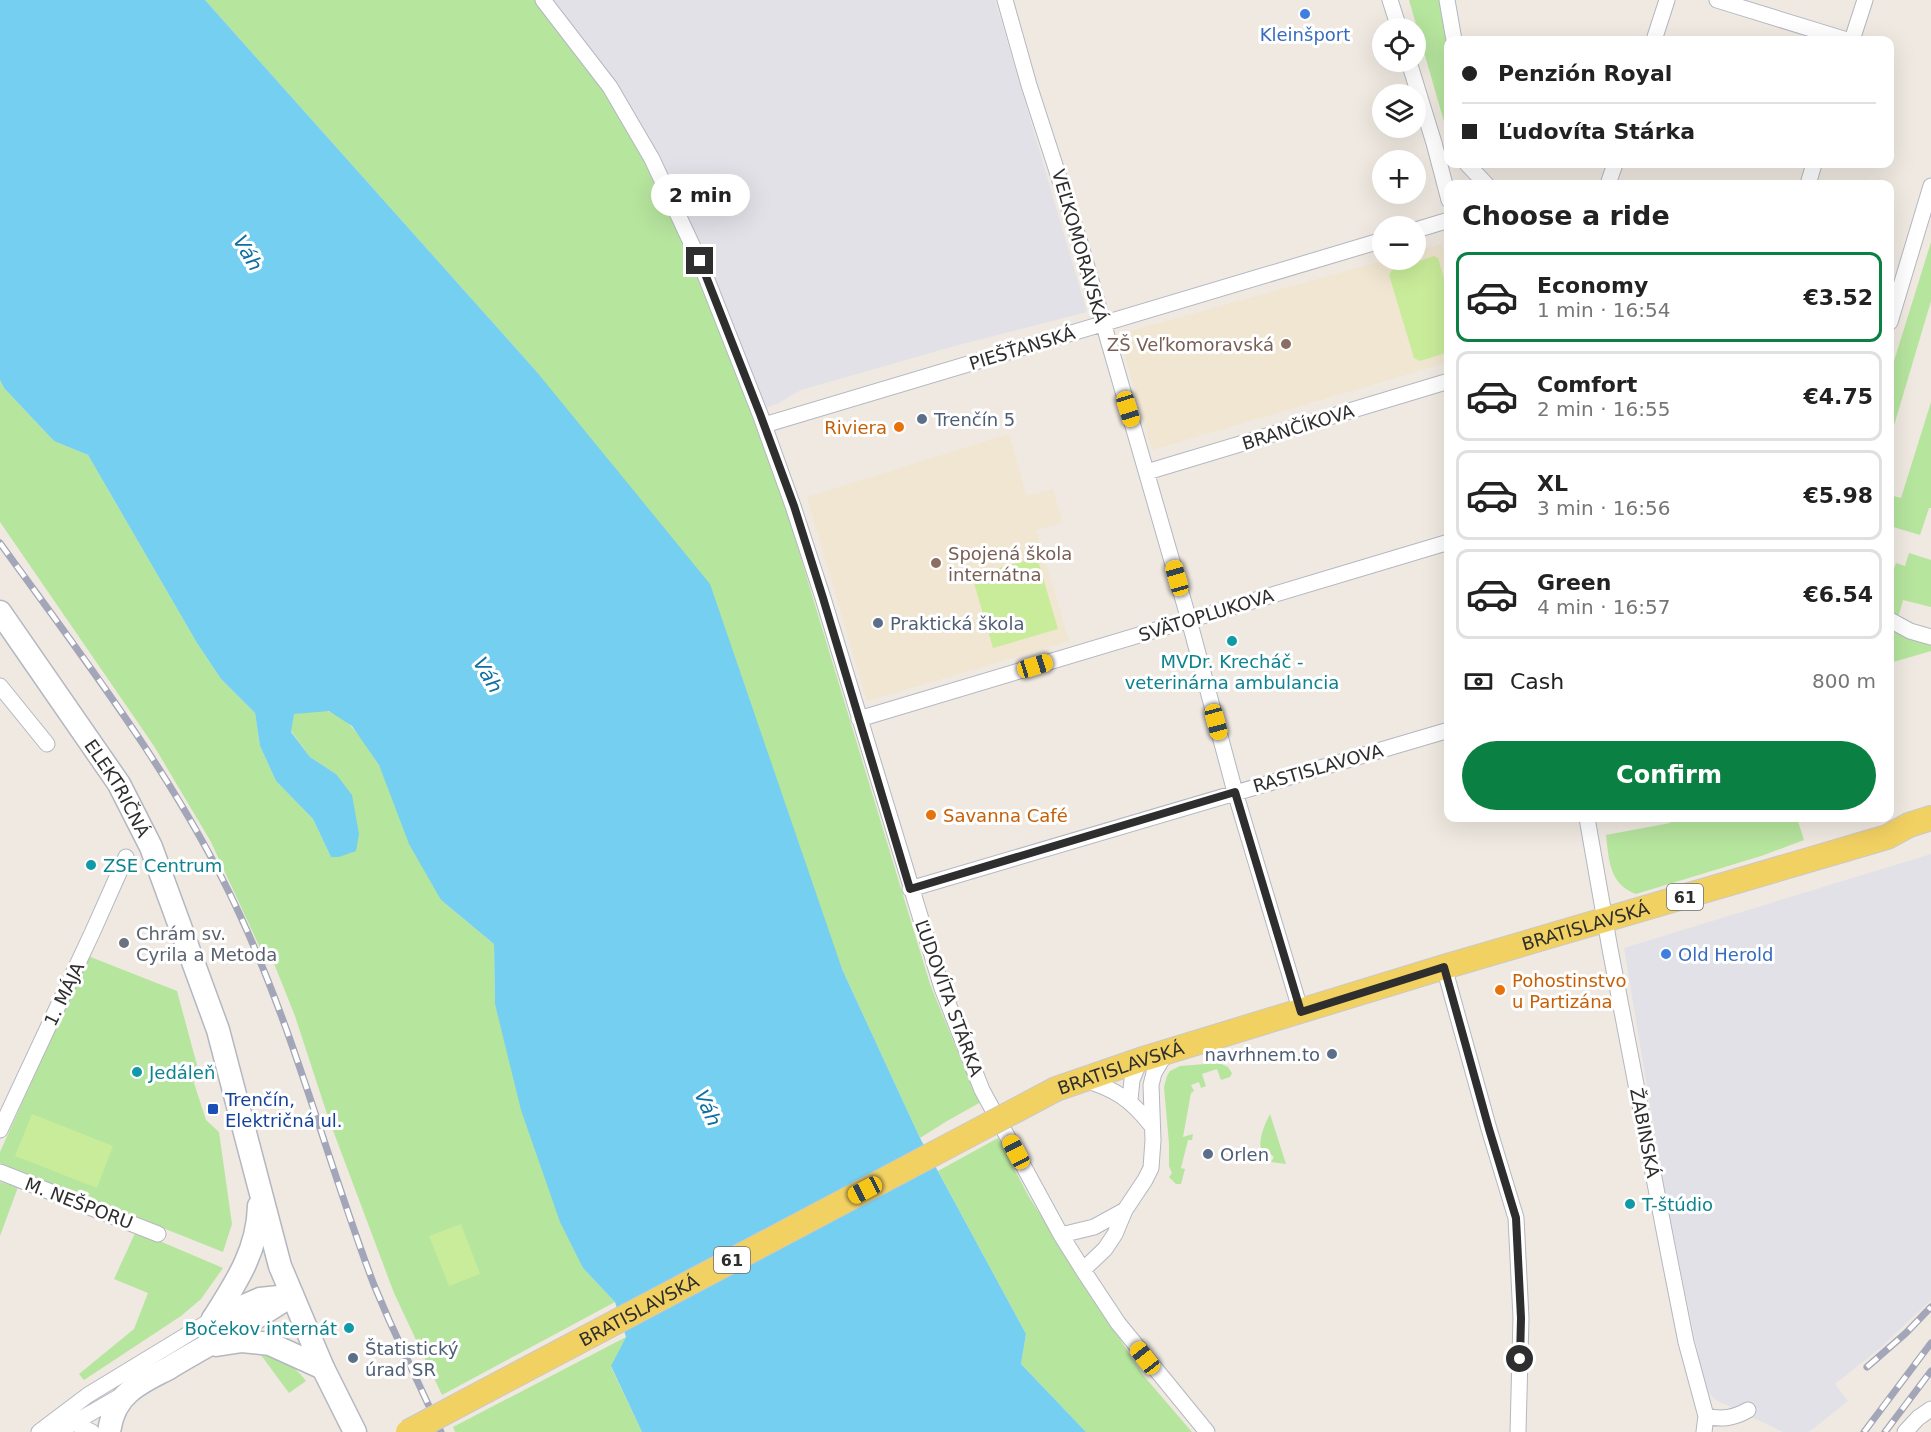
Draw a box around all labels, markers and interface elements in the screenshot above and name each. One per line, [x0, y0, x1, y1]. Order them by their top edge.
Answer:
marker: Kleinšport [1298, 7, 1312, 21]
map controls [1372, 18, 1426, 270]
button: locate [1372, 18, 1426, 72]
place label: Kleinšport [1260, 24, 1350, 45]
text: Penzión Royal [1498, 61, 1672, 86]
button: layers [1372, 84, 1426, 138]
text: Ľudovíta Stárka [1498, 119, 1695, 144]
button: + [1372, 150, 1426, 204]
street label: VEĽKOMORAVSKÁ [1048, 167, 1112, 326]
callout: 2 min [650, 174, 750, 216]
text: 2 min [669, 183, 732, 207]
text: Choose a ride [1462, 200, 1670, 231]
button: − [1372, 216, 1426, 270]
water label: Váh [228, 231, 268, 275]
route end [686, 247, 713, 274]
icon: car [1465, 270, 1519, 324]
text: Economy [1537, 273, 1648, 298]
text: €3.52 [1803, 285, 1873, 310]
text: 1 min · 16:54 [1537, 298, 1671, 322]
street label: PIEŠŤANSKÁ [967, 322, 1078, 374]
place label: ZŠ Veľkomoravská [1107, 334, 1274, 355]
marker: ZŠ Veľkomoravská [1279, 337, 1293, 351]
icon: car [1465, 369, 1519, 423]
text: Comfort [1537, 372, 1637, 397]
text: €4.75 [1803, 384, 1873, 409]
car [1114, 389, 1142, 429]
text: 2 min · 16:55 [1537, 397, 1671, 421]
street label: BRANČÍKOVA [1239, 400, 1357, 454]
place label: Trenčín 5 [933, 409, 1015, 430]
marker: Trenčín 5 [915, 412, 929, 426]
place label: Riviera [824, 417, 887, 438]
marker: Riviera [892, 420, 906, 434]
icon: car [1465, 468, 1519, 522]
text: XL [1537, 471, 1568, 496]
text: €5.98 [1803, 483, 1873, 508]
text: 3 min · 16:56 [1537, 496, 1671, 520]
place label: Spojená škola internátna [948, 543, 1072, 585]
marker: Spojená škola internátna [929, 556, 943, 570]
car [1163, 558, 1191, 598]
icon: car [1465, 567, 1519, 621]
text: Green [1537, 570, 1611, 595]
text: €6.54 [1803, 582, 1873, 607]
street label: SVÄTOPLUKOVA [1136, 584, 1277, 646]
text: 4 min · 16:57 [1537, 595, 1671, 619]
place label: Praktická škola [890, 613, 1024, 634]
marker: Praktická škola [871, 616, 885, 630]
marker: MVDr. Krecháč - veterinárna ambulancia [1225, 634, 1239, 648]
place label: MVDr. Krecháč - veterinárna ambulancia [1125, 651, 1339, 693]
car [1015, 652, 1055, 680]
water label: Váh [468, 653, 508, 697]
icon: cash [1462, 665, 1495, 698]
text: Cash [1510, 669, 1564, 694]
text: 800 m [1812, 669, 1876, 693]
car [1203, 702, 1229, 742]
street label: ELEKTRIČNÁ [81, 735, 155, 841]
street label: RASTISLAVOVA [1251, 739, 1386, 797]
button: Confirm [1462, 741, 1876, 810]
place label: Savanna Café [943, 805, 1068, 826]
marker: Savanna Café [924, 808, 938, 822]
place label: ZSE Centrum [103, 855, 222, 876]
marker: ZSE Centrum [84, 858, 98, 872]
road number: 61 [1667, 884, 1703, 910]
street label: BRATISLAVSKÁ [1519, 897, 1652, 954]
street label: ĽUDOVÍTA STÁRKA [911, 917, 987, 1080]
place label: Chrám sv. Cyrila a Metoda [136, 923, 277, 965]
marker: Chrám sv. Cyrila a Metoda [117, 936, 131, 950]
place label: Old Herold [1678, 944, 1773, 965]
marker: Old Herold [1659, 947, 1673, 961]
street label: 1. MÁJA [40, 958, 89, 1029]
place label: Pohostinstvo u Partizána [1512, 970, 1627, 1012]
marker: Pohostinstvo u Partizána [1493, 983, 1507, 997]
street label: BRATISLAVSKÁ [1054, 1037, 1187, 1098]
place label: navrhnem.to [1205, 1044, 1320, 1065]
marker: navrhnem.to [1325, 1047, 1339, 1061]
place label: Jedáleň [148, 1062, 215, 1083]
marker: Jedáleň [130, 1065, 144, 1079]
water label: Váh [689, 1086, 727, 1130]
street label: ŽABINSKÁ [1626, 1086, 1664, 1180]
place label: Trenčín, Električná ul. [224, 1089, 343, 1131]
marker: Trenčín, Električná ul. [206, 1102, 220, 1116]
car [1000, 1132, 1032, 1172]
place label: Orlen [1220, 1144, 1269, 1165]
marker: Orlen [1201, 1147, 1215, 1161]
street label: M. NEŠPORU [22, 1173, 136, 1233]
car [845, 1174, 885, 1206]
place label: T-štúdio [1641, 1194, 1713, 1215]
marker: T-štúdio [1623, 1197, 1637, 1211]
road number: 61 [714, 1247, 750, 1273]
street label: BRATISLAVSKÁ [575, 1269, 703, 1350]
place label: Bočekov internát [184, 1318, 337, 1339]
marker: Bočekov internát [342, 1321, 356, 1335]
place label: Štatistický úrad SR [365, 1338, 459, 1380]
car [1127, 1338, 1163, 1378]
route start [1506, 1345, 1533, 1372]
marker: Štatistický úrad SR [346, 1351, 360, 1365]

